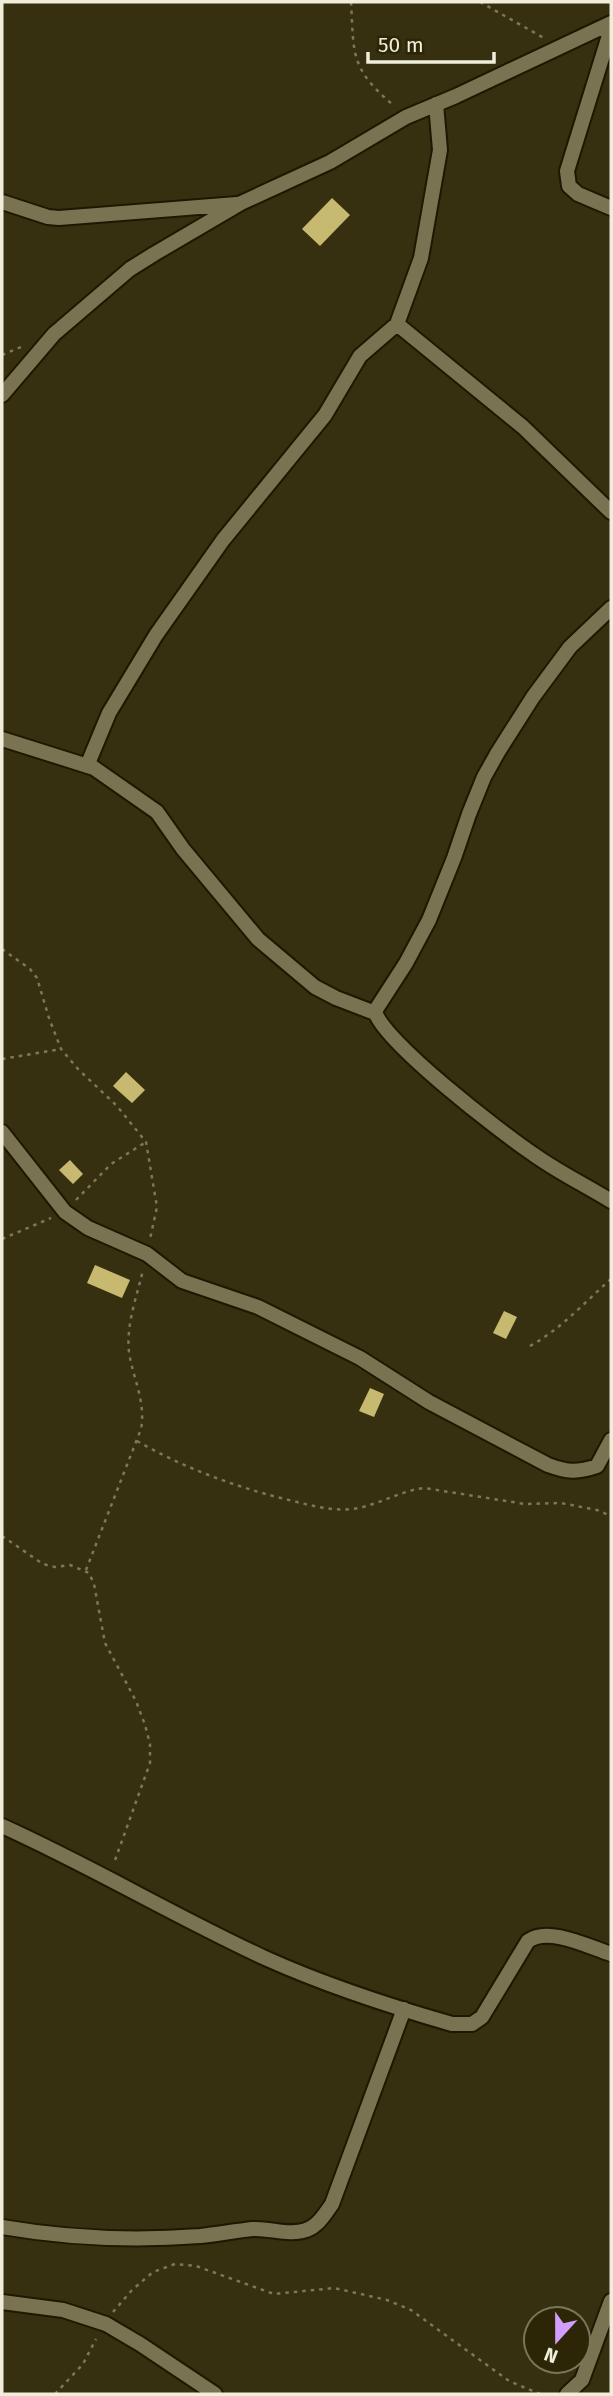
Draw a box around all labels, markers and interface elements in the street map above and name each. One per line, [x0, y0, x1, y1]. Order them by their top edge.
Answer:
scale bar [368, 21, 494, 65]
text: 50 m [378, 32, 424, 58]
north arrow [522, 2305, 592, 2375]
text: N [541, 2342, 561, 2368]

